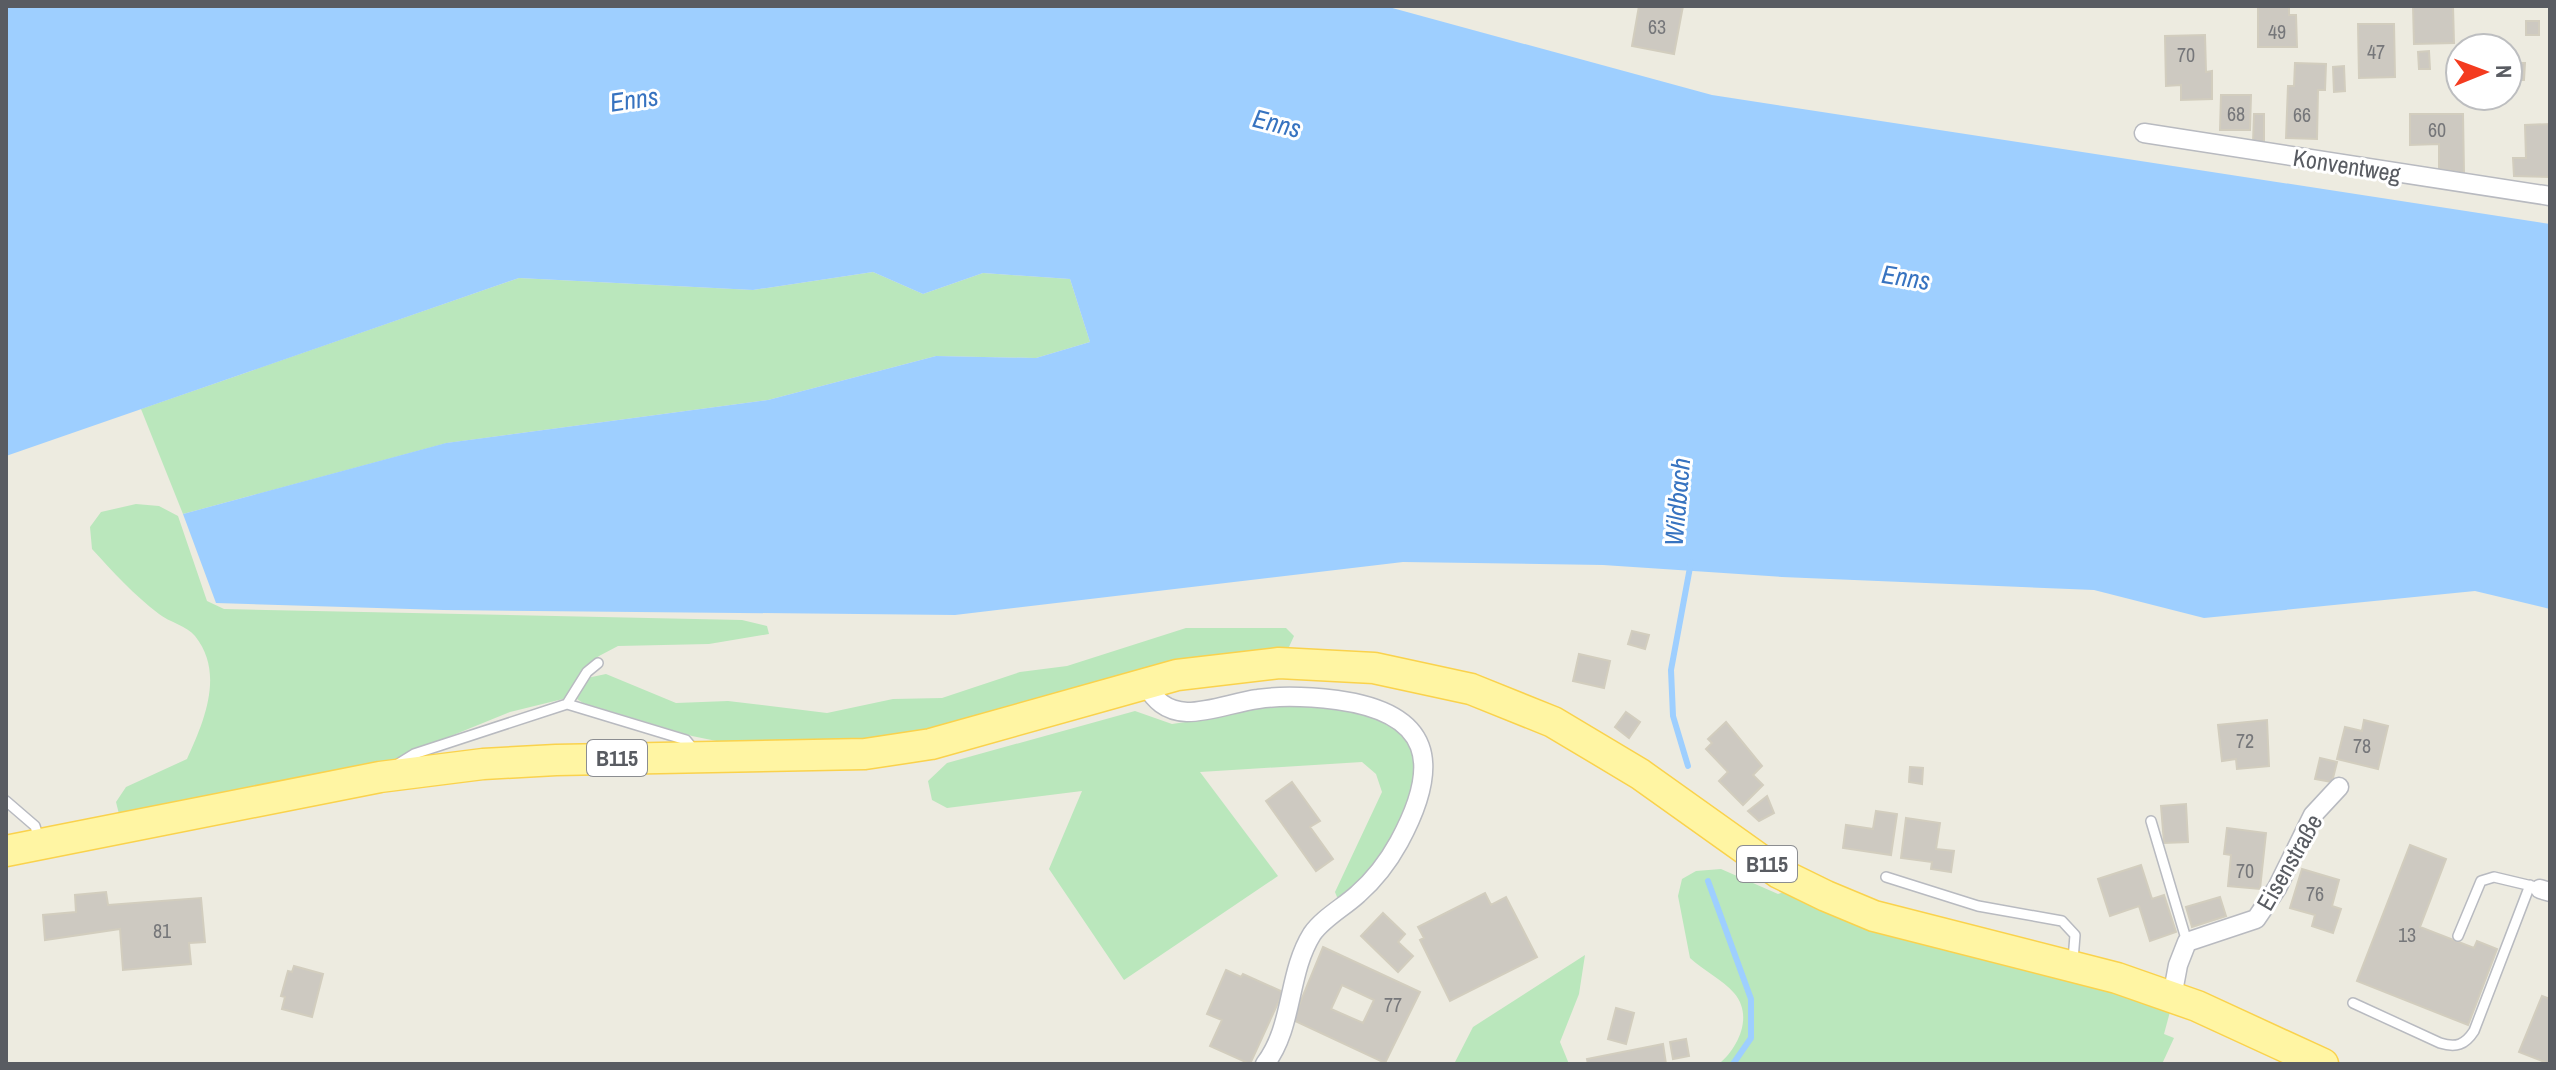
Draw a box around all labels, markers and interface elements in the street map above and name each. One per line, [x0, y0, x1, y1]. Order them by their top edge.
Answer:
house number: 63 [1648, 13, 1666, 40]
house number: 49 [2268, 18, 2286, 45]
north arrow [2444, 32, 2524, 112]
house number: 47 [2367, 38, 2385, 65]
house number: 70 [2177, 41, 2195, 68]
text: N [2489, 65, 2519, 78]
water label: Enns [607, 78, 661, 120]
water label: Enns [1249, 100, 1305, 146]
house number: 68 [2227, 100, 2245, 127]
house number: 66 [2293, 101, 2311, 128]
house number: 60 [2428, 116, 2446, 143]
street label: Konventweg [2291, 141, 2403, 189]
water label: Enns [1879, 256, 1933, 298]
water label: Wildbach [1656, 456, 1698, 548]
house number: 72 [2236, 727, 2254, 754]
house number: 78 [2353, 732, 2371, 759]
road number: B115 [587, 740, 647, 776]
street label: Eisenstraße [2249, 808, 2329, 916]
road number: B115 [1737, 846, 1797, 882]
house number: 70 [2236, 857, 2254, 884]
house number: 76 [2306, 880, 2324, 907]
house number: 81 [153, 917, 171, 944]
house number: 13 [2398, 921, 2416, 948]
house number: 77 [1384, 991, 1402, 1018]

